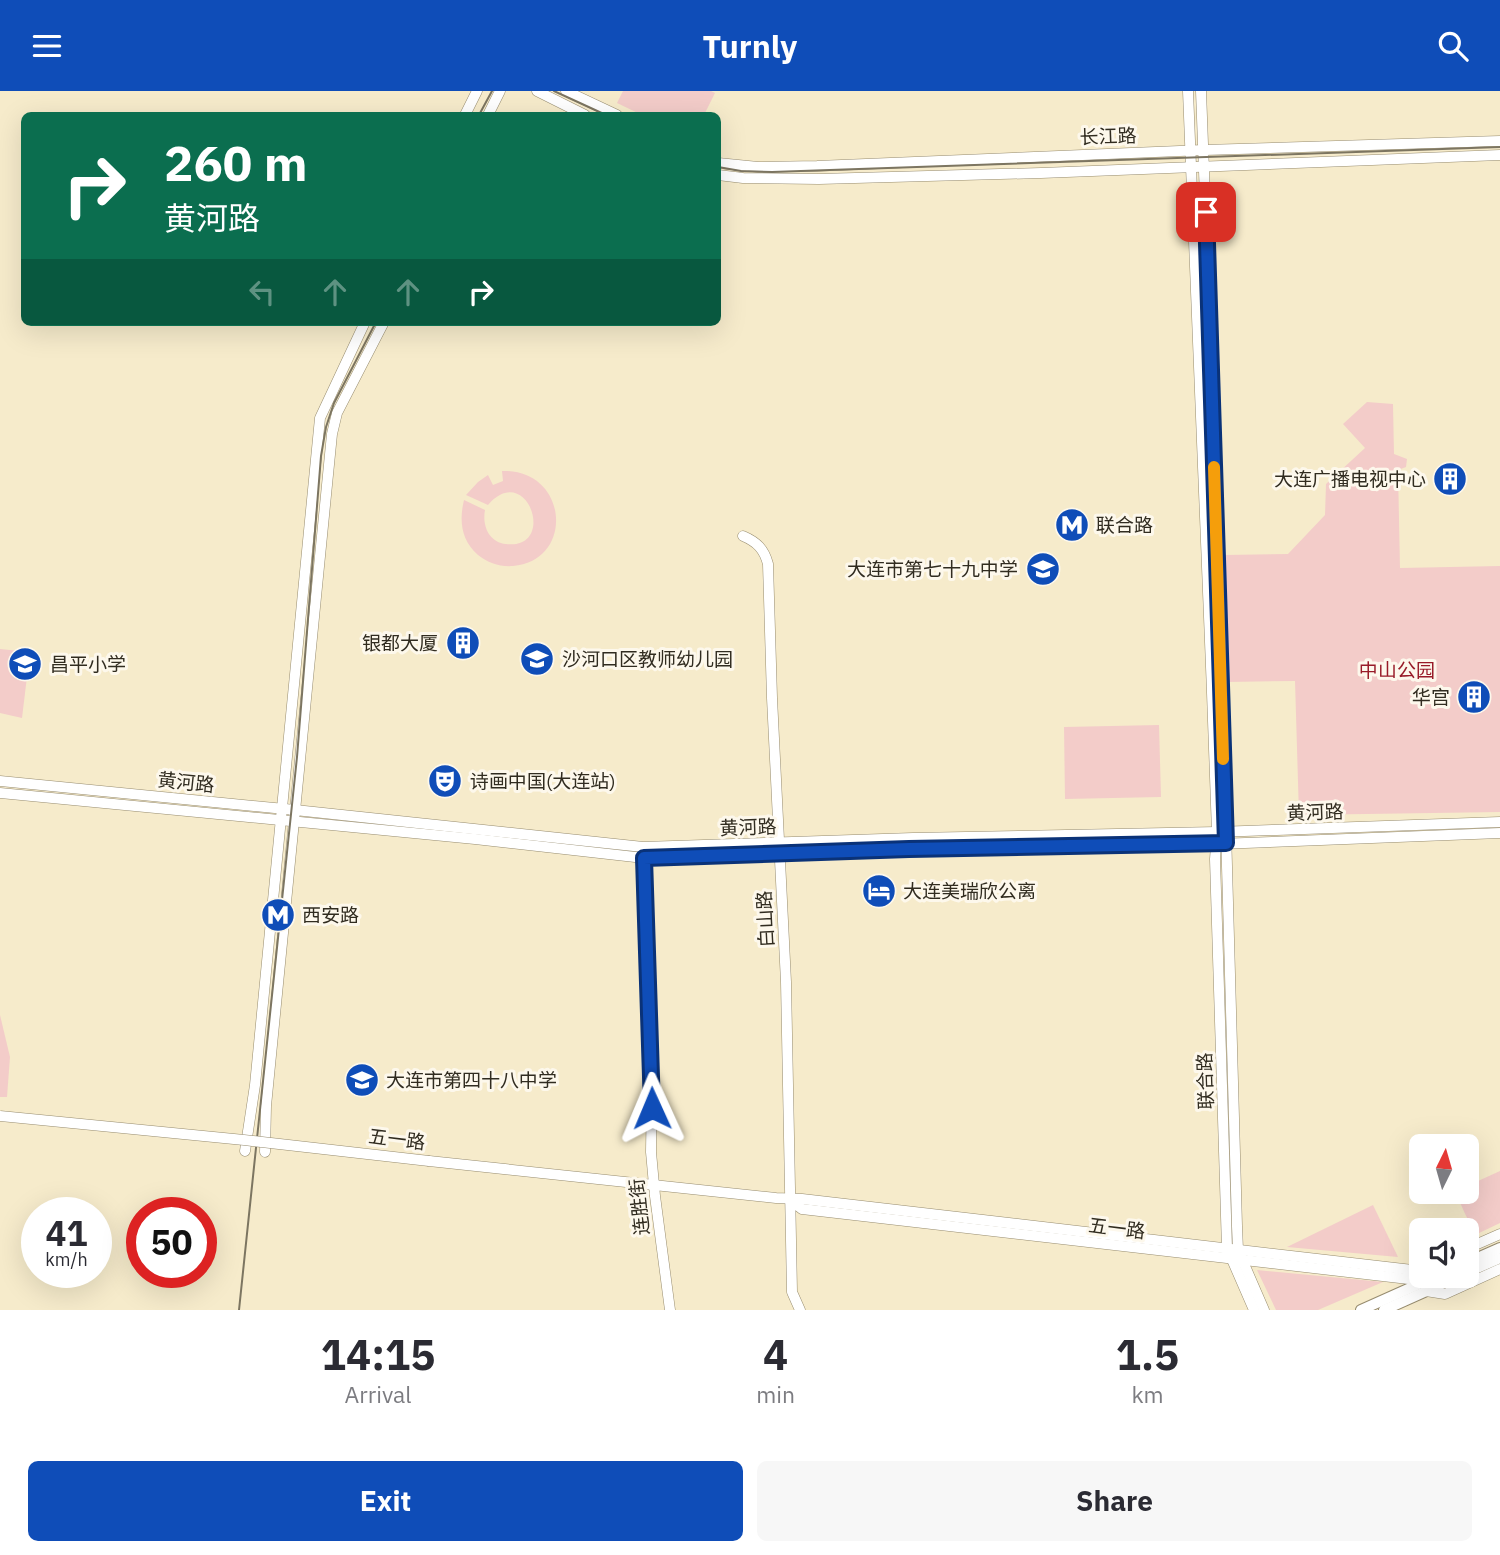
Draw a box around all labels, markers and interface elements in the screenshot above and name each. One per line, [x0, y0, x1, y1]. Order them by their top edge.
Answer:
text: Turnly [703, 25, 797, 67]
icon: menu [28, 27, 66, 65]
icon: search [1434, 27, 1472, 65]
street label: 长江路 [1079, 123, 1137, 149]
text: 260 m [164, 131, 308, 194]
icon: right [49, 140, 140, 231]
pin [1176, 182, 1236, 242]
icon: arrive [1187, 193, 1225, 231]
text: 黄河路 [164, 197, 260, 239]
icon: left [243, 273, 281, 311]
icon: ahead [316, 273, 354, 311]
icon: ahead [389, 273, 427, 311]
icon: right [462, 273, 500, 311]
building icon: 大连广播电视中心 [1431, 460, 1469, 498]
place label: 大连广播电视中心 [1274, 467, 1426, 491]
metro station icon: 联合路 [1053, 506, 1091, 544]
place label: 联合路 [1096, 513, 1153, 537]
school or university icon: 大连市第七十九中学 [1024, 550, 1062, 588]
place label: 大连市第七十九中学 [847, 557, 1018, 581]
building icon: 银都大厦 [444, 624, 482, 662]
place label: 银都大厦 [362, 631, 438, 655]
school or university icon: 沙河口区教师幼儿园 [518, 640, 556, 678]
school or university icon: 昌平小学 [6, 645, 44, 683]
place label: 沙河口区教师幼儿园 [562, 647, 733, 671]
place label: 昌平小学 [50, 652, 126, 676]
park label: 中山公园 [1359, 658, 1435, 682]
building icon: 华宫 [1455, 678, 1493, 716]
place label: 华宫 [1412, 685, 1450, 709]
theatre icon: 诗画中国(大连站) [426, 762, 464, 800]
street label: 黄河路 [156, 767, 216, 797]
place label: 诗画中国(大连站) [470, 769, 616, 793]
street label: 黄河路 [1286, 799, 1344, 825]
street label: 黄河路 [719, 814, 777, 840]
hotel icon: 大连美瑞欣公离 [860, 872, 898, 910]
place label: 大连美瑞欣公离 [903, 879, 1036, 903]
street label: 白山路 [752, 890, 778, 948]
metro station icon: 西安路 [259, 896, 297, 934]
place label: 西安路 [302, 903, 359, 927]
street label: 联合路 [1192, 1052, 1218, 1110]
school or university icon: 大连市第四十八中学 [343, 1061, 381, 1099]
place label: 大连市第四十八中学 [386, 1068, 557, 1092]
position arrow [615, 1071, 689, 1145]
street label: 五一路 [367, 1124, 427, 1154]
north arrow [1409, 1134, 1479, 1204]
map controls [1409, 1134, 1479, 1288]
street label: 连胜街 [624, 1177, 654, 1237]
speed limit sign: 50 [126, 1197, 217, 1288]
text: 41 [45, 1210, 88, 1256]
street label: 五一路 [1087, 1213, 1147, 1243]
button: sound [1409, 1218, 1479, 1288]
text: km/h [45, 1248, 88, 1271]
text: 14:15 [321, 1327, 435, 1382]
text: 4 [763, 1327, 788, 1382]
text: 1.5 [1116, 1327, 1179, 1382]
text: Arrival [345, 1379, 412, 1409]
text: min [756, 1379, 795, 1409]
text: km [1131, 1379, 1164, 1409]
button: Exit [28, 1461, 743, 1541]
button: Share [757, 1461, 1472, 1541]

